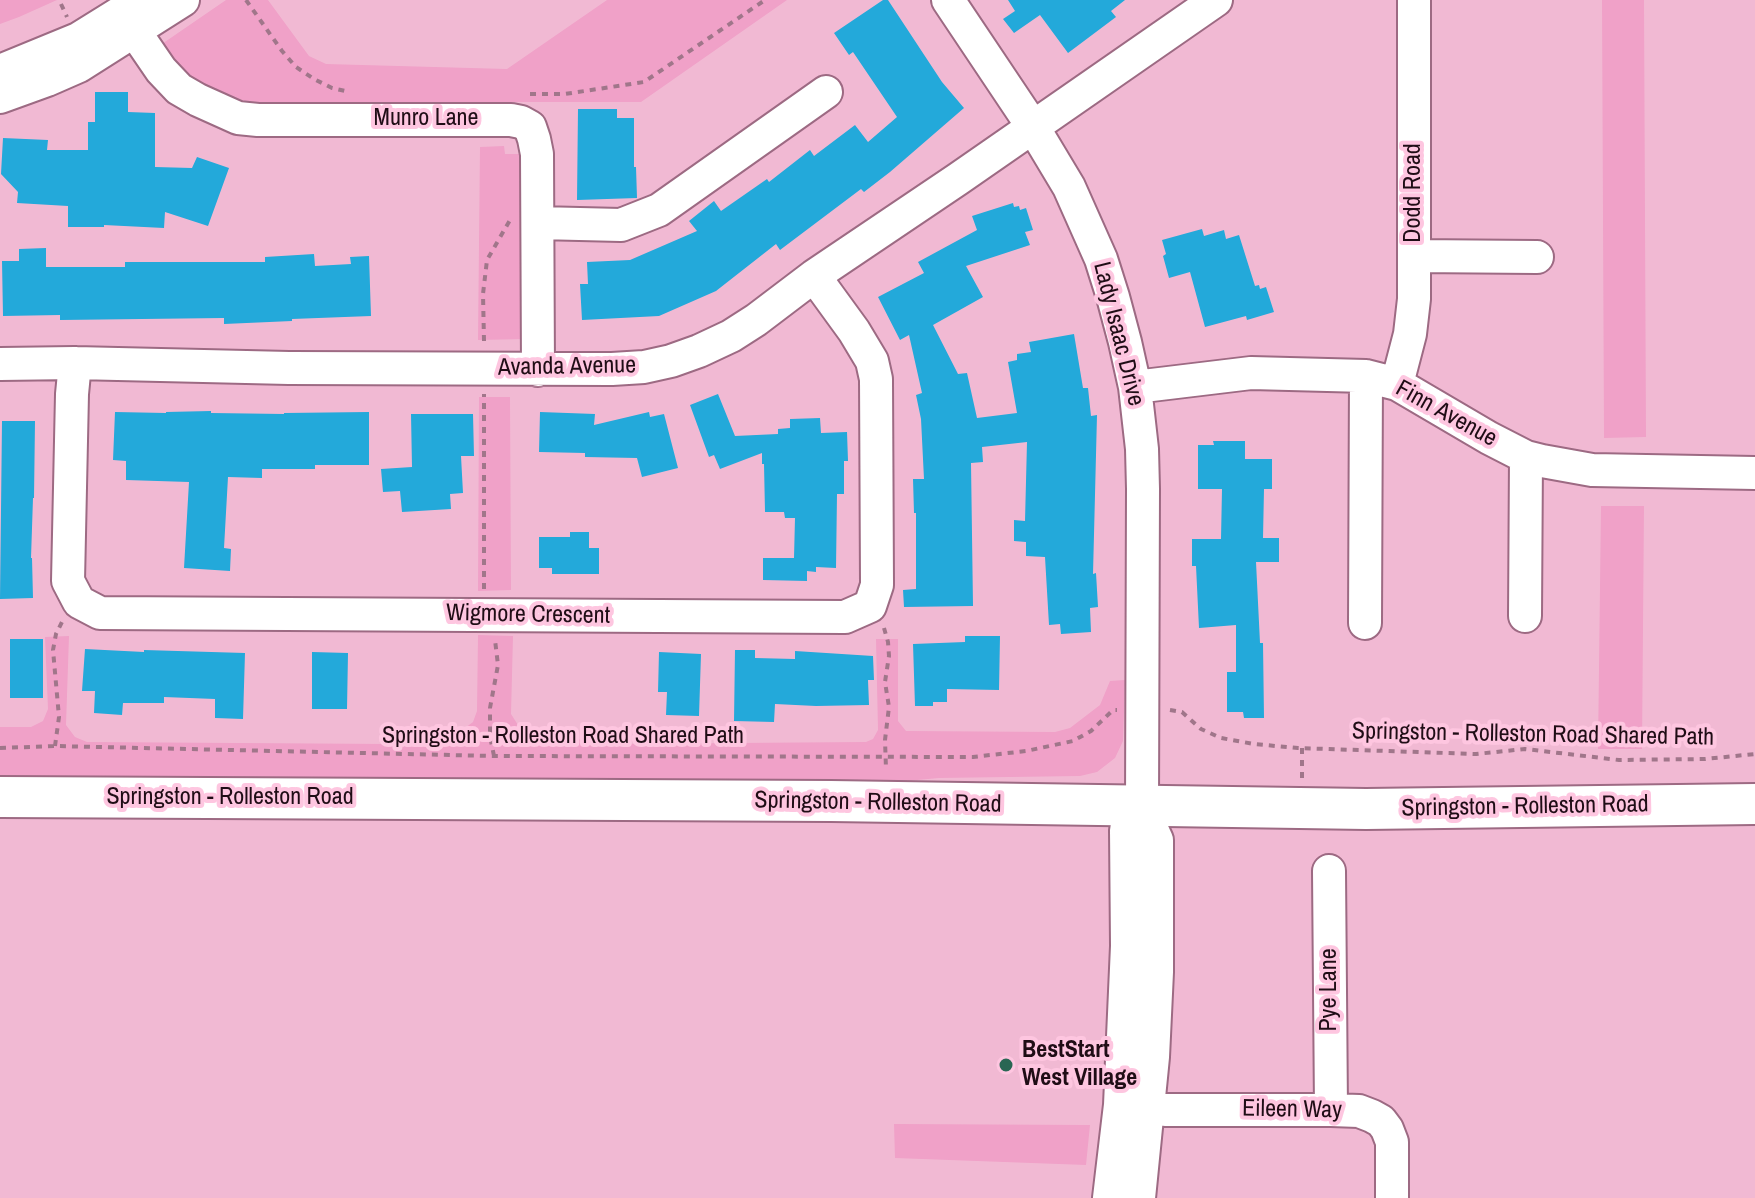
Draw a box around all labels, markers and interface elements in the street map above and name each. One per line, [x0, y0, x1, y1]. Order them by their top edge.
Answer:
street label: Munro Lane [373, 105, 479, 133]
street label: Dodd Road [1400, 143, 1428, 243]
street label: Lady Isaac Drive [1086, 259, 1150, 409]
street label: Avanda Avenue [498, 351, 636, 383]
street label: Finn Avenue [1390, 374, 1502, 454]
street label: Wigmore Crescent [446, 599, 610, 631]
street label: Springston - Rolleston Road Shared Path [1352, 717, 1714, 753]
street label: Springston - Rolleston Road Shared Path [382, 723, 744, 751]
street label: Springston - Rolleston Road [106, 784, 354, 812]
street label: Springston - Rolleston Road [754, 786, 1002, 820]
street label: Springston - Rolleston Road [1401, 790, 1649, 824]
street label: Pye Lane [1316, 948, 1344, 1032]
place label: BestStart West Village [1022, 1037, 1137, 1093]
marker: BestStart West Village [997, 1056, 1015, 1074]
street label: Eileen Way [1242, 1095, 1342, 1125]

